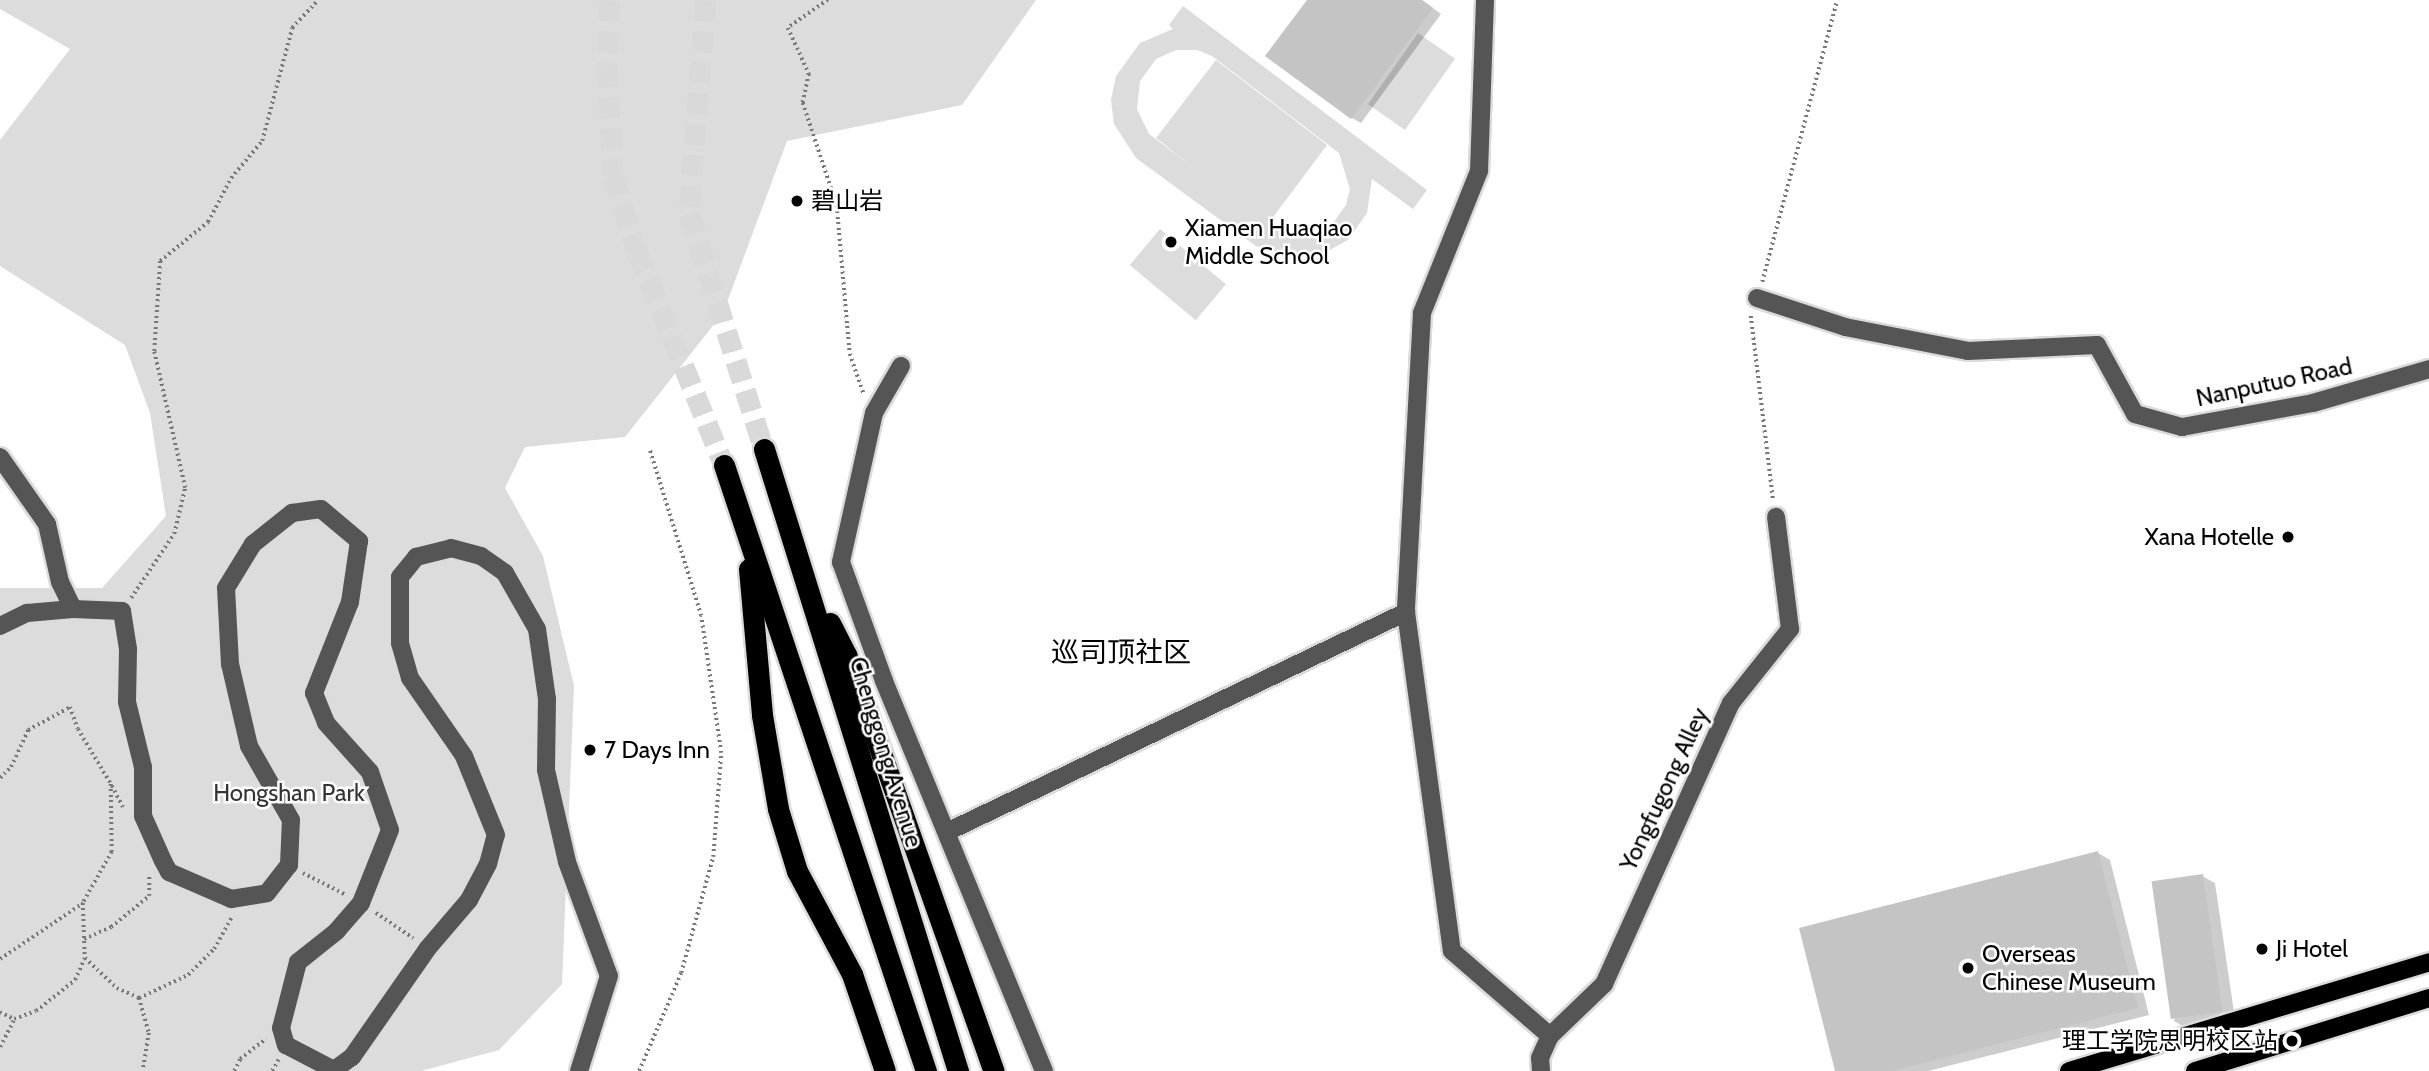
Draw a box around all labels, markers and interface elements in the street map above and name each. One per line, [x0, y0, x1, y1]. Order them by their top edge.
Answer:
place label: 碧山岩 [811, 187, 883, 215]
marker: 碧山岩 [789, 193, 805, 209]
place label: Xiamen Huaqiao Middle School [1185, 214, 1352, 270]
marker: Xiamen Huaqiao Middle School [1163, 234, 1179, 250]
street label: Nanputuo Road [2193, 351, 2355, 413]
place label: Xana Hotelle [2144, 523, 2274, 551]
marker: Xana Hotelle [2280, 529, 2296, 545]
district label: 巡司顶社区 [1051, 635, 1191, 669]
street label: Chenggong Avenue [843, 653, 929, 851]
street label: Yongfugong Alley [1614, 703, 1714, 875]
place label: 7 Days Inn [604, 736, 710, 764]
marker: 7 Days Inn [582, 742, 598, 758]
park label: Hongshan Park [213, 779, 365, 807]
place label: Ji Hotel [2276, 935, 2348, 963]
place label: Overseas Chinese Museum [1982, 940, 2156, 996]
marker: Ji Hotel [2254, 941, 2270, 957]
marker: Overseas Chinese Museum [1960, 960, 1976, 976]
place label: 理工学院思明校区站 [2062, 1027, 2278, 1055]
marker: 理工学院思明校区站 [2284, 1033, 2300, 1049]

